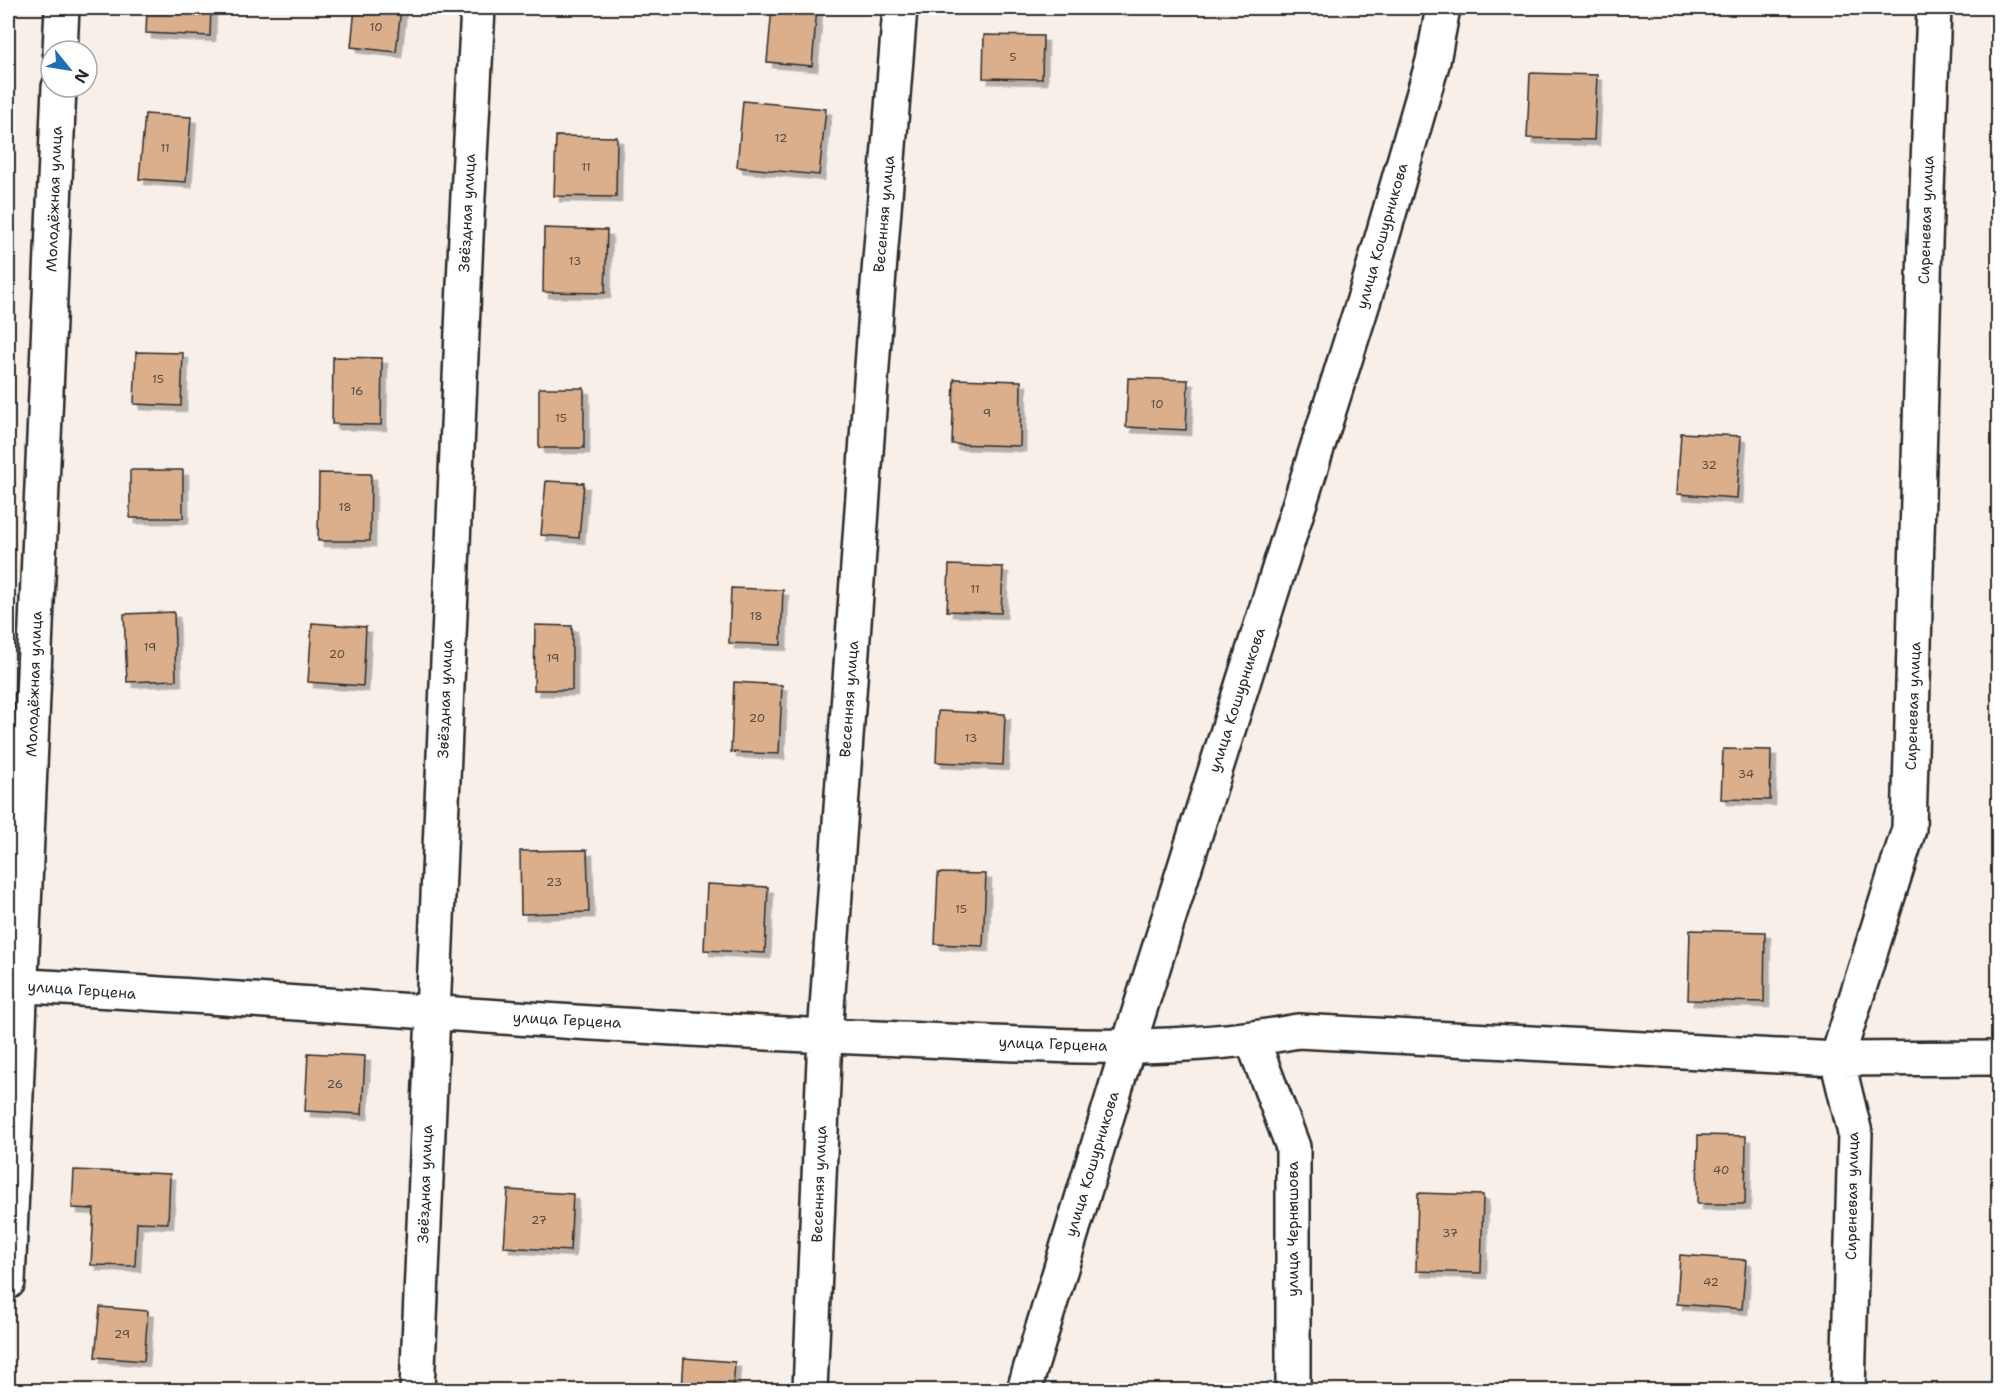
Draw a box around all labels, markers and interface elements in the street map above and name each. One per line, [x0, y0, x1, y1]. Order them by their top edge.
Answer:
house number: 10 [369, 19, 383, 35]
north arrow [39, 39, 99, 99]
house number: 5 [1009, 49, 1017, 65]
text: N [69, 66, 94, 87]
street label: Молодёжная улица [41, 125, 67, 272]
house number: 12 [775, 130, 787, 146]
house number: 11 [160, 140, 170, 156]
street label: Звёздная улица [454, 153, 480, 273]
street label: Весенняя улица [869, 154, 899, 273]
street label: Сиреневая улица [1914, 155, 1938, 285]
house number: 11 [581, 159, 591, 175]
street label: улица Кошурникова [1352, 160, 1413, 311]
house number: 13 [569, 253, 581, 269]
house number: 15 [152, 371, 164, 387]
house number: 16 [350, 383, 364, 399]
house number: 10 [1150, 396, 1164, 412]
house number: 9 [983, 405, 991, 421]
house number: 15 [555, 410, 567, 426]
house number: 32 [1701, 457, 1717, 473]
house number: 18 [338, 499, 352, 515]
house number: 11 [970, 581, 980, 597]
house number: 18 [749, 608, 763, 624]
street label: Молодёжная улица [21, 610, 47, 757]
street label: улица Кошурникова [1204, 624, 1270, 775]
house number: 19 [144, 639, 156, 655]
street label: Звёздная улица [433, 639, 457, 759]
street label: Весенняя улица [835, 639, 863, 758]
street label: Сиреневая улица [1901, 641, 1925, 771]
house number: 20 [329, 646, 345, 662]
house number: 19 [547, 650, 559, 666]
house number: 20 [749, 710, 765, 726]
house number: 13 [965, 730, 977, 746]
house number: 34 [1738, 766, 1754, 782]
house number: 23 [546, 874, 562, 890]
house number: 15 [955, 901, 967, 917]
street label: улица Герцена [27, 976, 138, 1004]
street label: улица Герцена [512, 1007, 623, 1033]
street label: улица Герцена [998, 1032, 1108, 1056]
house number: 26 [327, 1076, 343, 1092]
street label: улица Кошурникова [1060, 1088, 1124, 1239]
street label: Звёздная улица [413, 1124, 437, 1244]
street label: Весенняя улица [807, 1124, 831, 1243]
street label: Сиреневая улица [1841, 1131, 1863, 1260]
street label: улица Чернышова [1283, 1161, 1303, 1297]
house number: 40 [1713, 1162, 1729, 1178]
house number: 27 [531, 1212, 547, 1228]
house number: 37 [1442, 1225, 1458, 1241]
house number: 42 [1703, 1274, 1719, 1290]
house number: 29 [114, 1326, 130, 1342]

